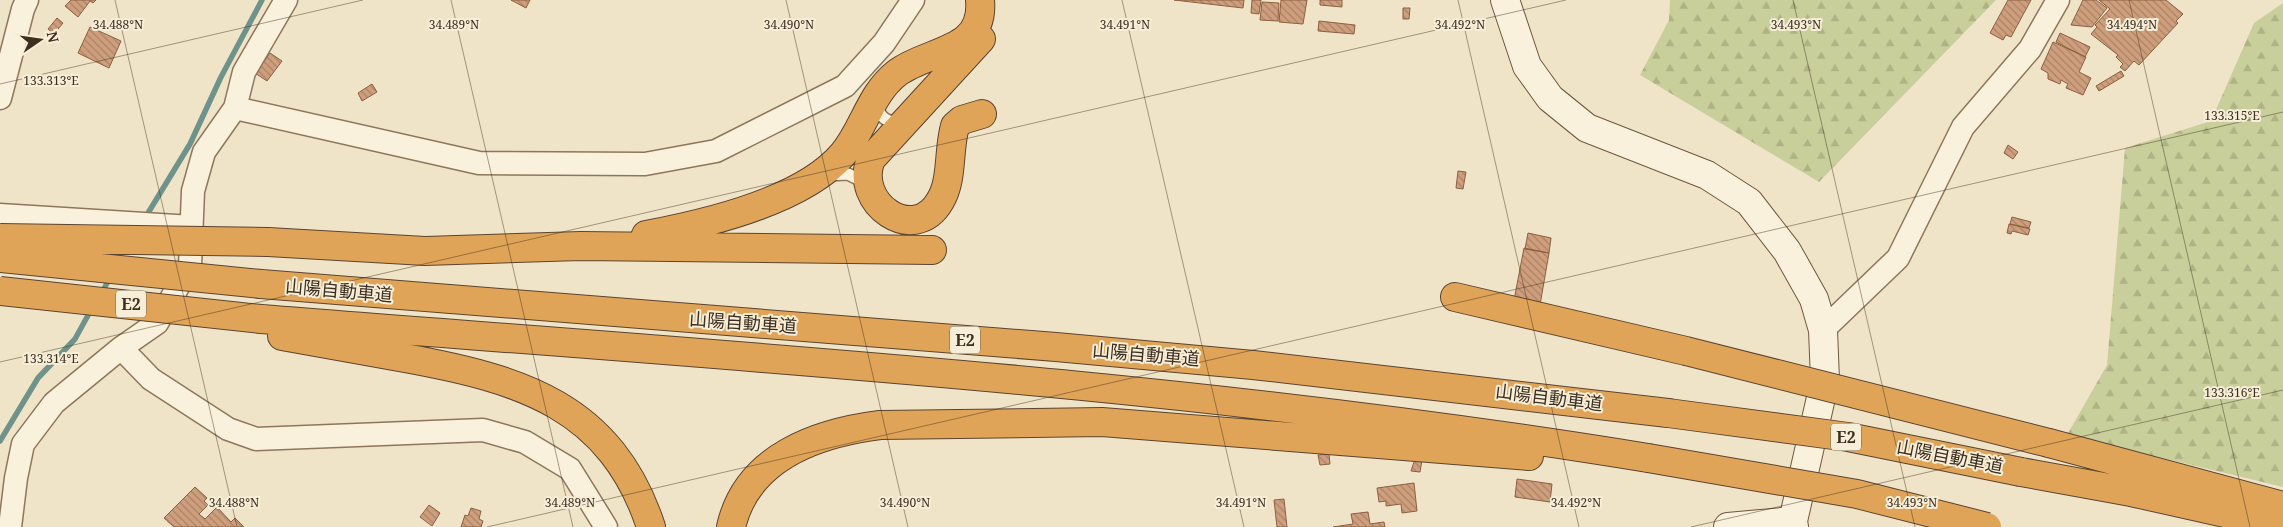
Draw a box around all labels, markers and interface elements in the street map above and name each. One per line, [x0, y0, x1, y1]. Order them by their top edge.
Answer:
north arrow [15, 15, 65, 65]
text: 34.488°N [93, 16, 143, 33]
text: 34.489°N [429, 16, 479, 33]
text: 34.490°N [764, 16, 814, 33]
text: 34.491°N [1100, 16, 1150, 33]
text: 34.492°N [1435, 16, 1485, 33]
text: 34.493°N [1771, 16, 1821, 33]
text: 34.494°N [2107, 16, 2157, 33]
text: N [43, 29, 64, 44]
text: 133.313°E [23, 72, 79, 89]
text: 133.315°E [2204, 107, 2260, 124]
street label: 山陽自動車道 [284, 273, 394, 307]
road number: E2 [116, 290, 146, 318]
street label: 山陽自動車道 [688, 306, 798, 338]
road number: E2 [950, 326, 980, 354]
street label: 山陽自動車道 [1091, 337, 1201, 371]
text: 133.314°E [23, 350, 79, 367]
street label: 山陽自動車道 [1494, 379, 1604, 415]
text: 133.316°E [2204, 384, 2260, 401]
road number: E2 [1831, 424, 1861, 451]
street label: 山陽自動車道 [1895, 434, 2005, 478]
text: 34.488°N [209, 494, 259, 511]
text: 34.489°N [545, 494, 595, 511]
text: 34.490°N [880, 494, 930, 511]
text: 34.491°N [1216, 494, 1266, 511]
text: 34.492°N [1551, 494, 1601, 511]
text: 34.493°N [1887, 494, 1937, 511]

